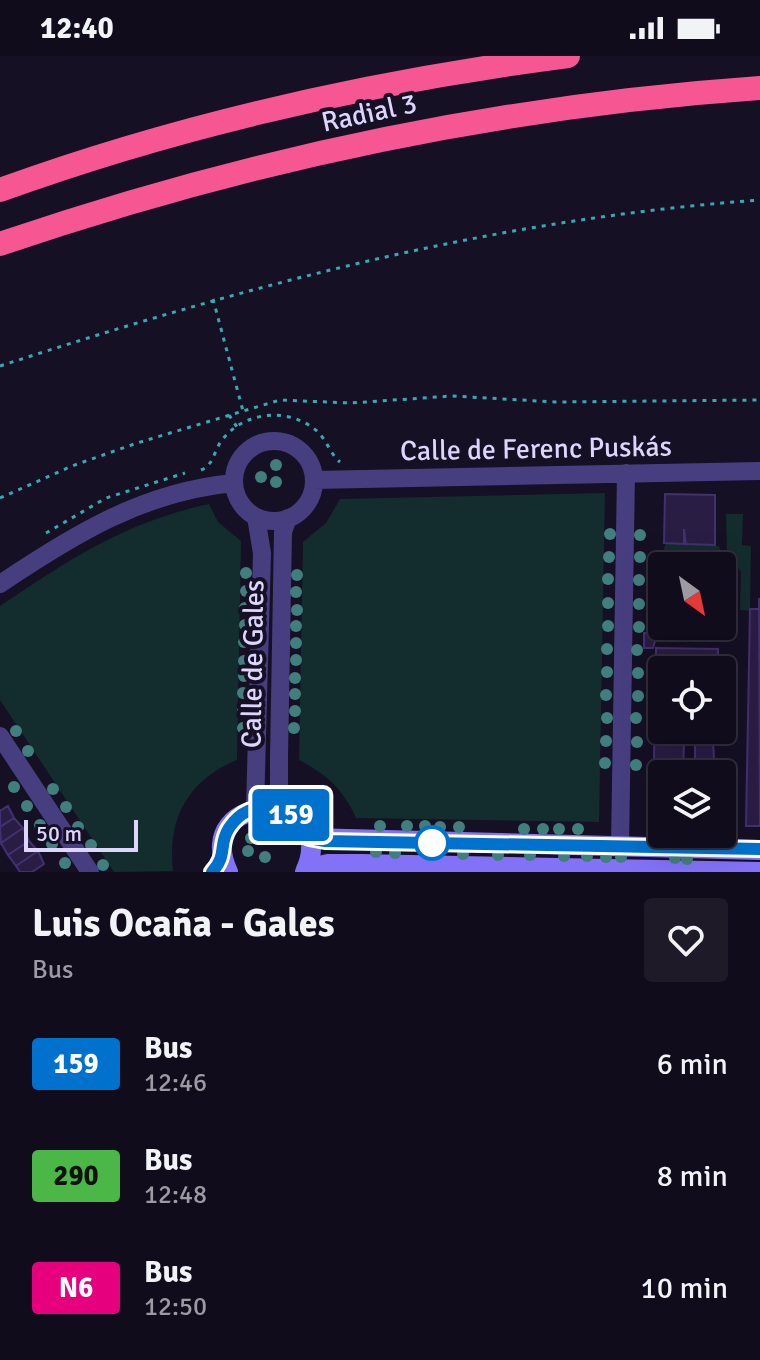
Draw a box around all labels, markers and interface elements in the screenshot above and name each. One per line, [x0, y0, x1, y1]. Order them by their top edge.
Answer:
text: 12:40 [40, 10, 114, 47]
street label: Radial 3 [318, 86, 420, 140]
street label: Calle de Ferenc Puskás [400, 430, 672, 468]
north arrow [648, 552, 736, 640]
map controls [648, 552, 736, 848]
street label: Calle de Gales [235, 580, 271, 748]
button: locate [648, 656, 736, 744]
button: layers [648, 760, 736, 848]
line badge: 159 [245, 789, 337, 841]
text: 159 [268, 798, 314, 832]
scale bar [24, 816, 138, 852]
text: 50 m [36, 820, 82, 847]
unlabelled marker [415, 826, 449, 860]
button: heart [644, 898, 728, 982]
text: Luis Ocaña - Gales [32, 900, 335, 947]
text: Bus [32, 954, 73, 986]
text: Bus [144, 1030, 192, 1067]
text: 6 min [657, 1046, 728, 1083]
text: 159 [53, 1047, 99, 1081]
text: 12:46 [144, 1067, 207, 1099]
text: Bus [144, 1142, 192, 1179]
text: 8 min [657, 1158, 728, 1195]
text: 290 [53, 1159, 99, 1193]
text: 12:48 [144, 1179, 207, 1211]
text: Bus [144, 1254, 192, 1291]
text: 10 min [641, 1270, 728, 1307]
text: N6 [59, 1271, 93, 1305]
text: 12:50 [144, 1291, 207, 1323]

